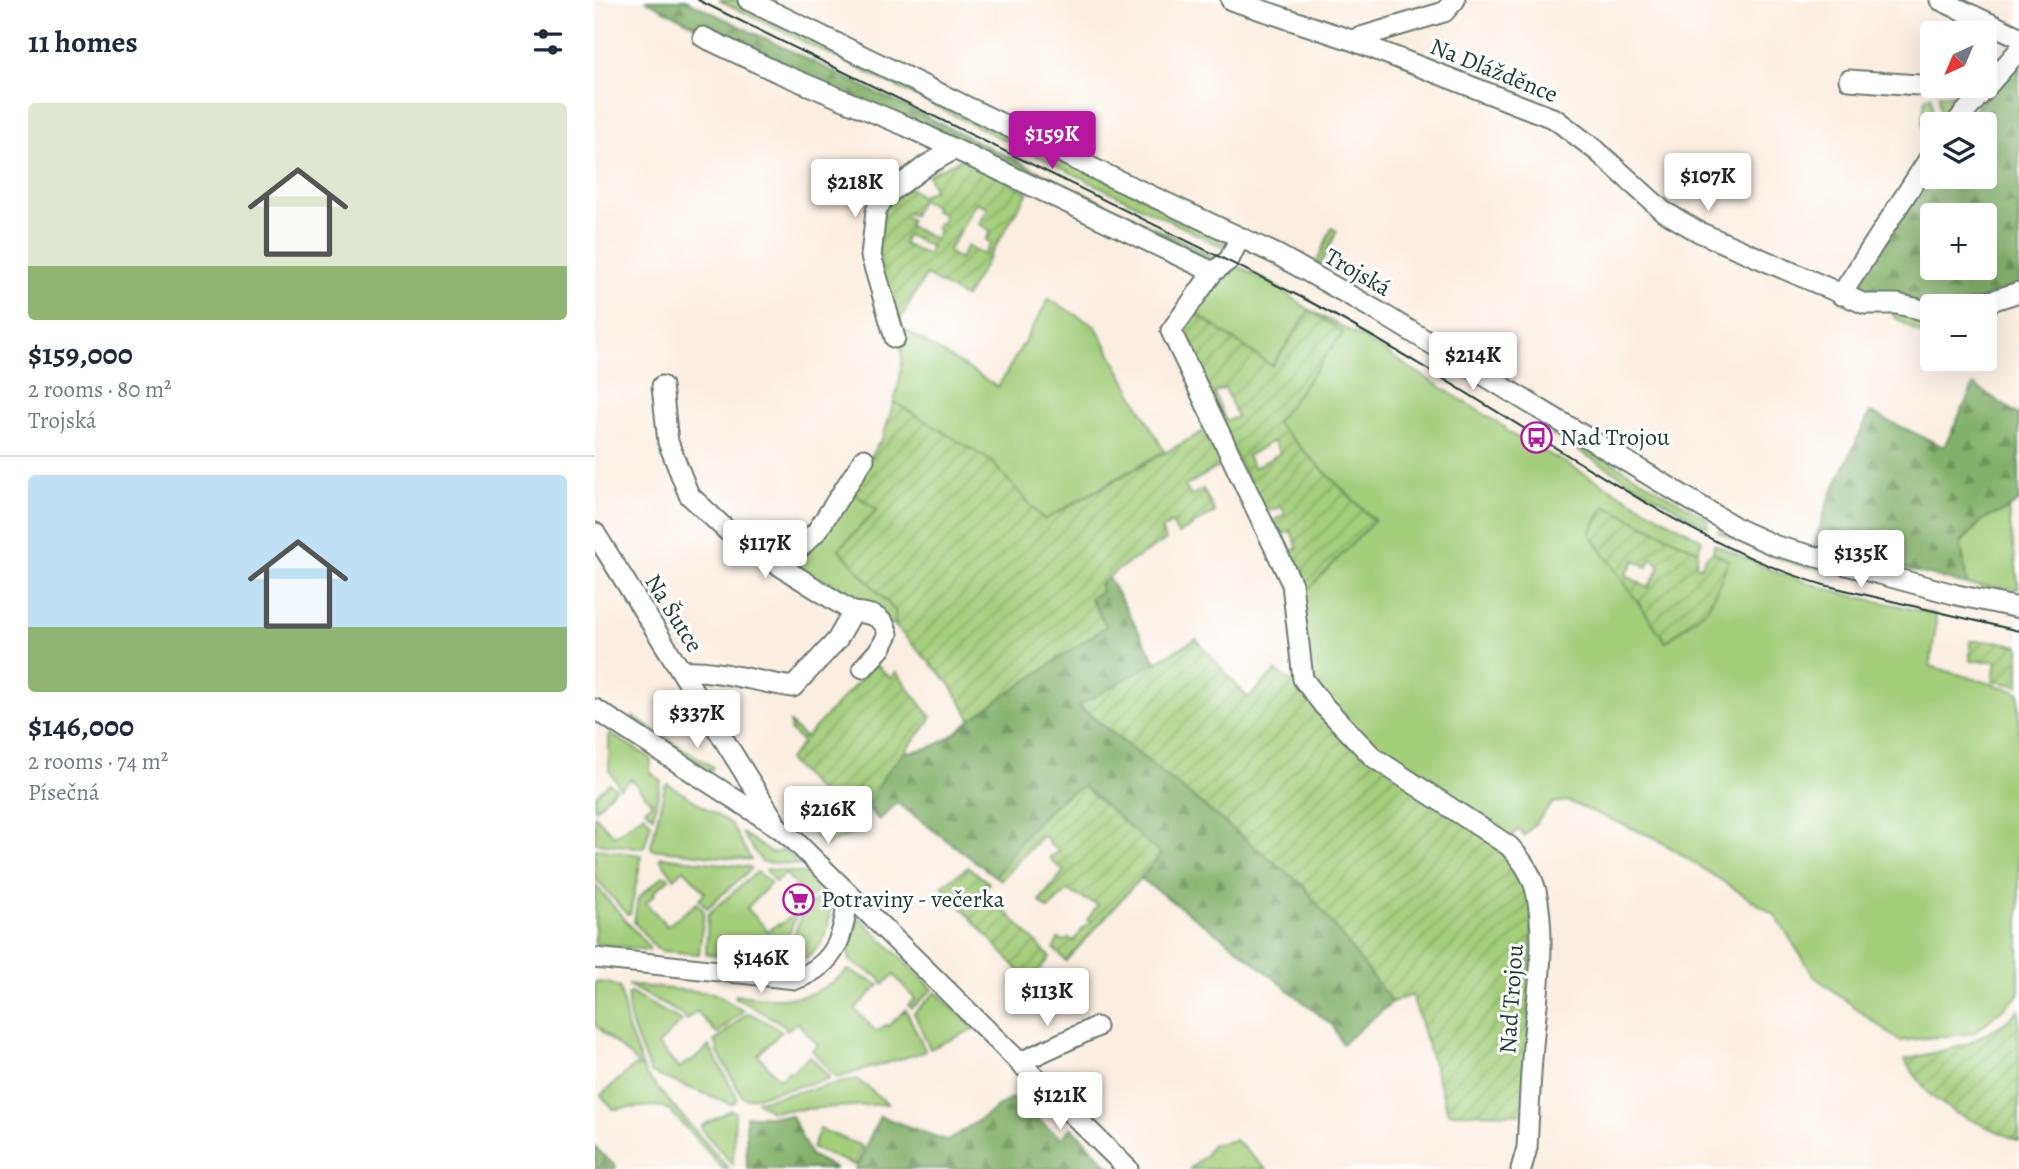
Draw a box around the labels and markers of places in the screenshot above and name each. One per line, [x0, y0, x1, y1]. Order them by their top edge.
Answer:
pin: $159K [1003, 111, 1101, 171]
pin: $107K [1659, 154, 1757, 213]
pin: $218K [806, 160, 904, 219]
pin: $214K [1424, 332, 1522, 392]
bus stop icon: Nad Trojou [1520, 420, 1554, 454]
place label: Nad Trojou [1560, 421, 1670, 453]
pin: $117K [716, 520, 814, 580]
pin: $135K [1812, 530, 1910, 590]
pin: $337K [648, 690, 746, 750]
pin: $216K [779, 786, 877, 846]
supermarket icon: Potraviny - večerka [781, 882, 815, 916]
place label: Potraviny - večerka [821, 883, 1005, 915]
pin: $146K [712, 936, 810, 995]
pin: $113K [998, 968, 1096, 1028]
pin: $121K [1011, 1072, 1109, 1132]

